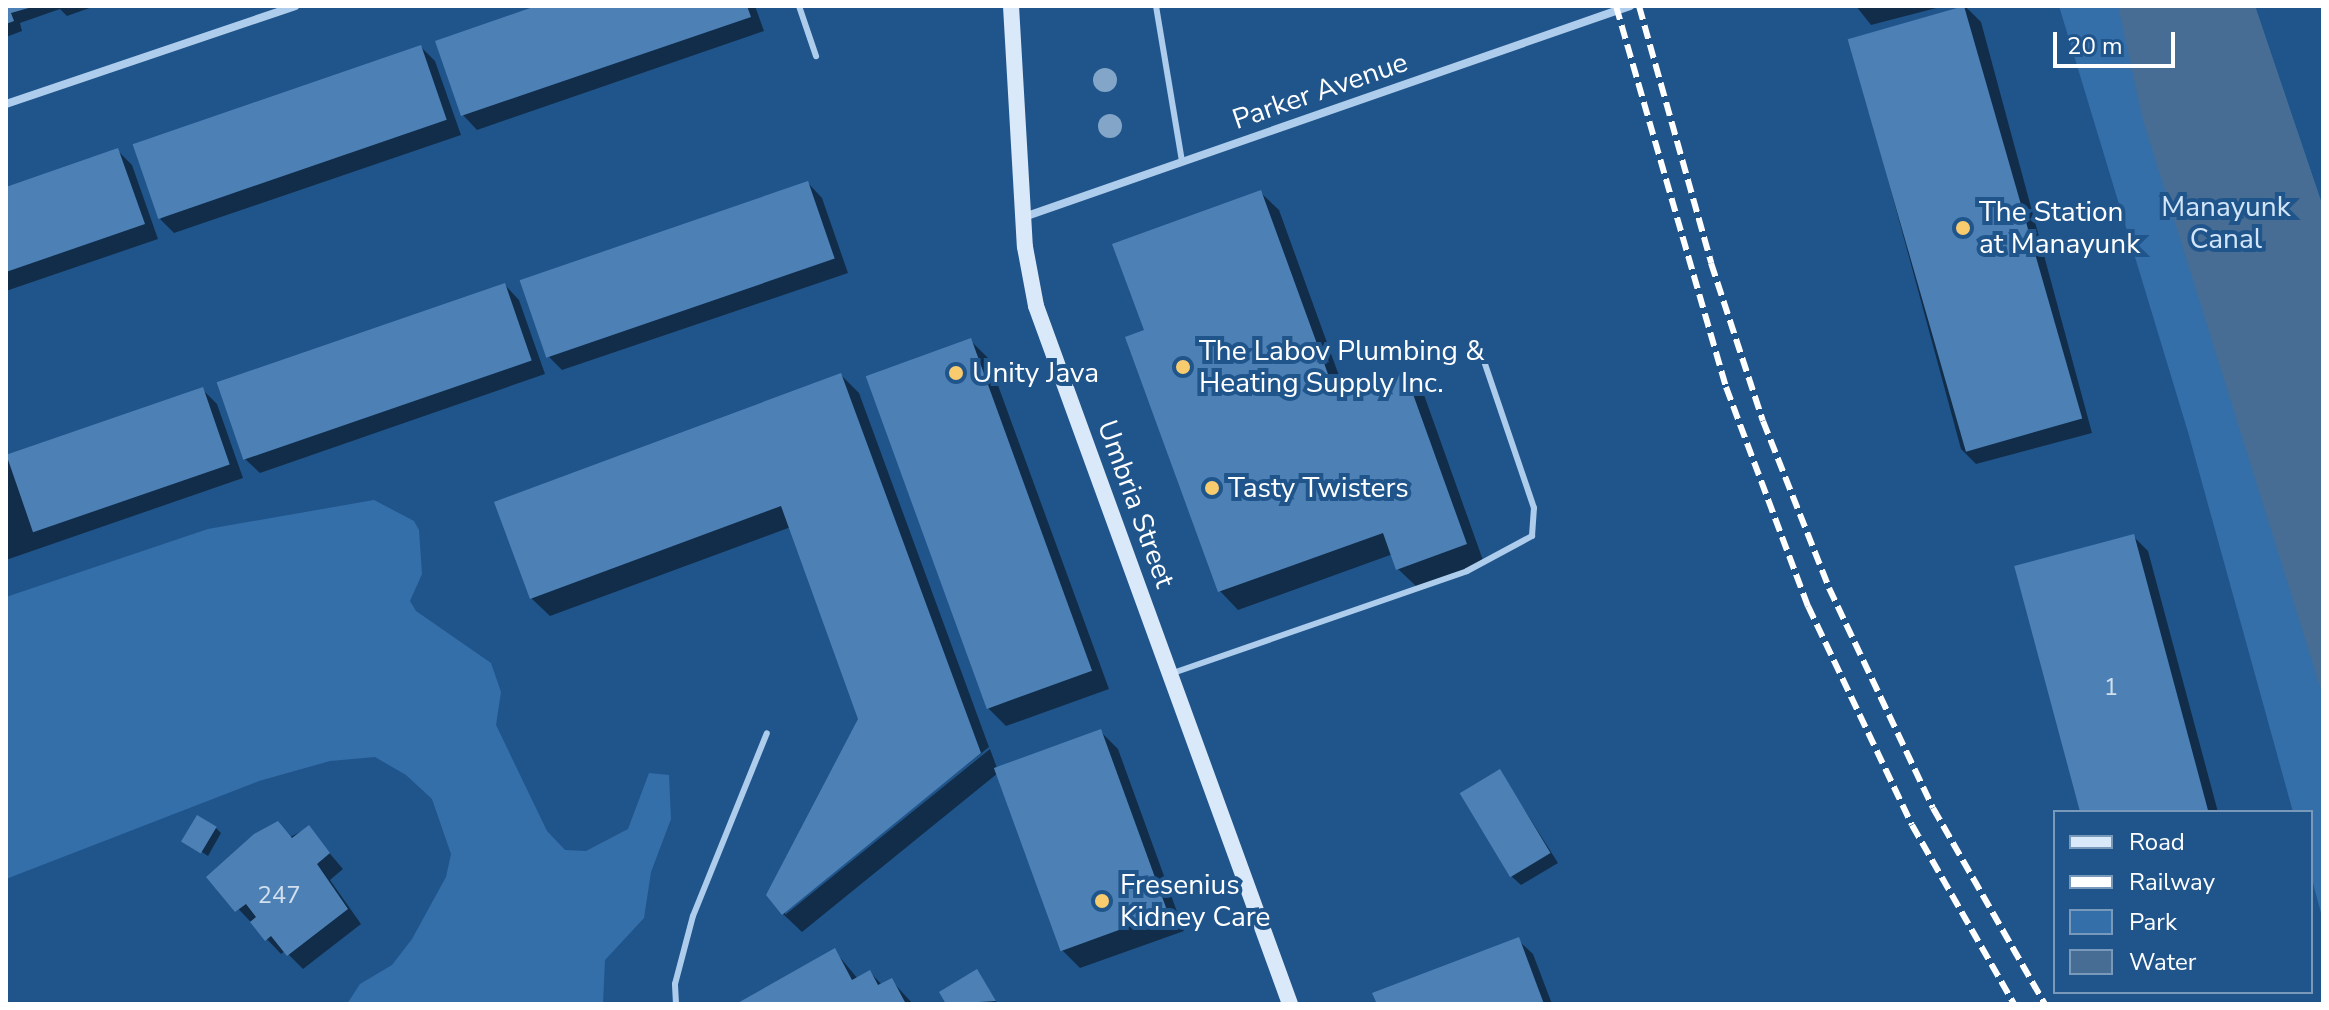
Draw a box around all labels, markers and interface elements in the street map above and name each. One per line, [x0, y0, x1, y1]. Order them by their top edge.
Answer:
scale bar [2057, 16, 2179, 66]
text: 20 m [2067, 30, 2123, 62]
street label: Parker Avenue [1228, 45, 1412, 137]
park label: Manayunk Canal [2161, 190, 2291, 256]
place label: The Station at Manayunk [1979, 195, 2140, 261]
marker: The Station at Manayunk [1954, 219, 1972, 237]
place label: The Labov Plumbing & Heating Supply Inc. [1199, 334, 1485, 400]
place label: Unity Java [972, 356, 1099, 390]
marker: The Labov Plumbing & Heating Supply Inc. [1174, 358, 1192, 376]
marker: Unity Java [947, 364, 965, 382]
street label: Umbria Street [1090, 416, 1182, 592]
place label: Tasty Twisters [1228, 471, 1409, 505]
marker: Tasty Twisters [1203, 479, 1221, 497]
house number: 1 [2104, 674, 2118, 702]
legend [2053, 810, 2313, 994]
text: Road [2129, 826, 2185, 858]
text: Railway [2129, 866, 2215, 898]
place label: Fresenius Kidney Care [1120, 868, 1270, 934]
house number: 247 [257, 882, 301, 910]
marker: Fresenius Kidney Care [1091, 890, 1113, 912]
text: Park [2129, 906, 2177, 938]
text: Water [2129, 946, 2196, 978]

